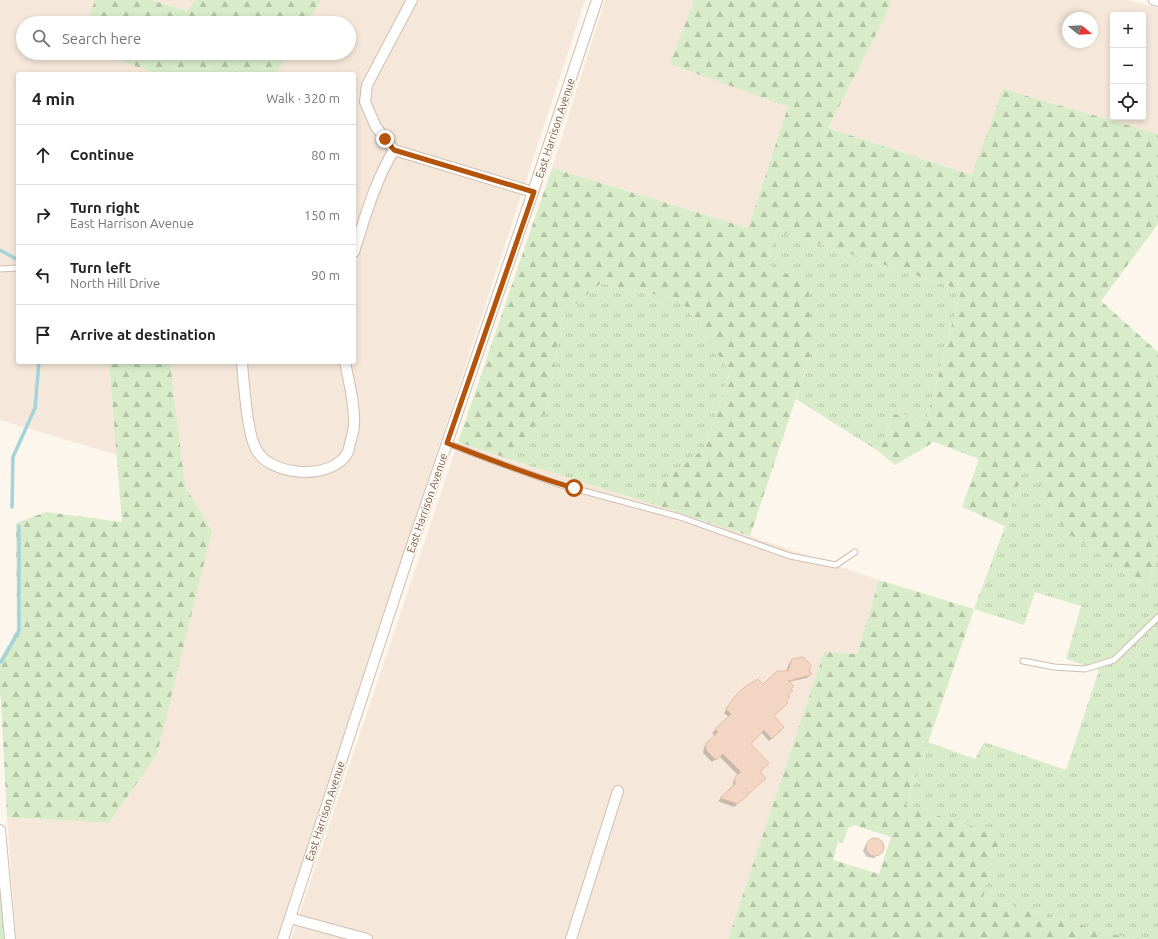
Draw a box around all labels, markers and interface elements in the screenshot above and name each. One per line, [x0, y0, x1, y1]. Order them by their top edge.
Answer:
north arrow [1062, 12, 1098, 48]
map controls [1110, 12, 1146, 120]
button: + [1110, 12, 1146, 48]
search box [16, 16, 356, 60]
icon: search [30, 27, 52, 49]
text: Search here [62, 30, 141, 47]
button: − [1110, 48, 1146, 84]
street label: East Harrison Avenue [533, 76, 577, 180]
button: locate [1110, 84, 1146, 120]
text: 4 min [32, 89, 75, 108]
text: Walk · 320 m [266, 91, 340, 105]
route end [376, 130, 394, 148]
icon: ahead [32, 144, 54, 166]
text: Continue [70, 146, 134, 163]
text: 80 m [311, 148, 340, 162]
text: Turn right [70, 199, 140, 216]
icon: right [32, 204, 54, 226]
text: 150 m [304, 208, 340, 222]
text: East Harrison Avenue [70, 216, 194, 230]
text: Turn left [70, 259, 131, 276]
icon: left [32, 264, 54, 286]
text: 90 m [311, 268, 340, 282]
text: North Hill Drive [70, 276, 160, 290]
icon: arrive [32, 324, 54, 346]
text: Arrive at destination [70, 326, 216, 343]
street label: East Harrison Avenue [404, 451, 450, 555]
route start [565, 479, 583, 497]
street label: East Harrison Avenue [303, 759, 347, 863]

